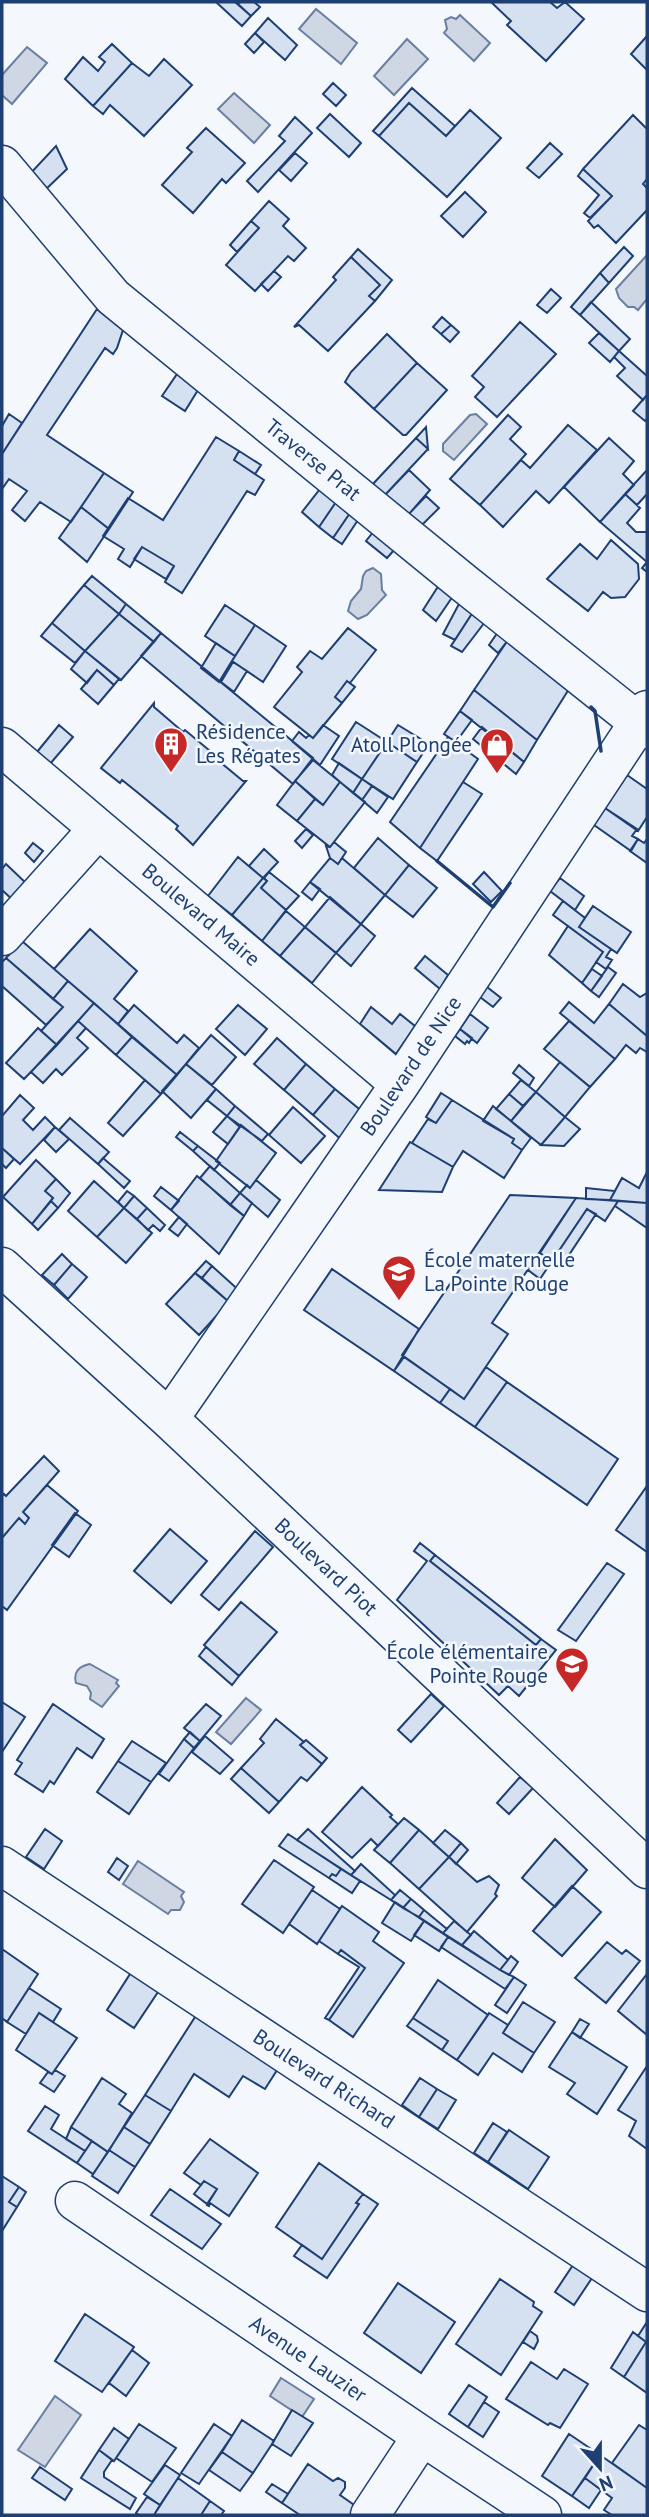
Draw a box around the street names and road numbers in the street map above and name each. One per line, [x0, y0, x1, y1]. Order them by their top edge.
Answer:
street label: Traverse Prat [260, 413, 367, 506]
street label: Boulevard Maire [137, 857, 266, 972]
street label: Boulevard de Nice [354, 991, 467, 1141]
street label: Boulevard Piot [269, 1512, 384, 1621]
street label: Boulevard Richard [248, 2023, 400, 2134]
street label: Avenue Lauzier [244, 2309, 372, 2408]

